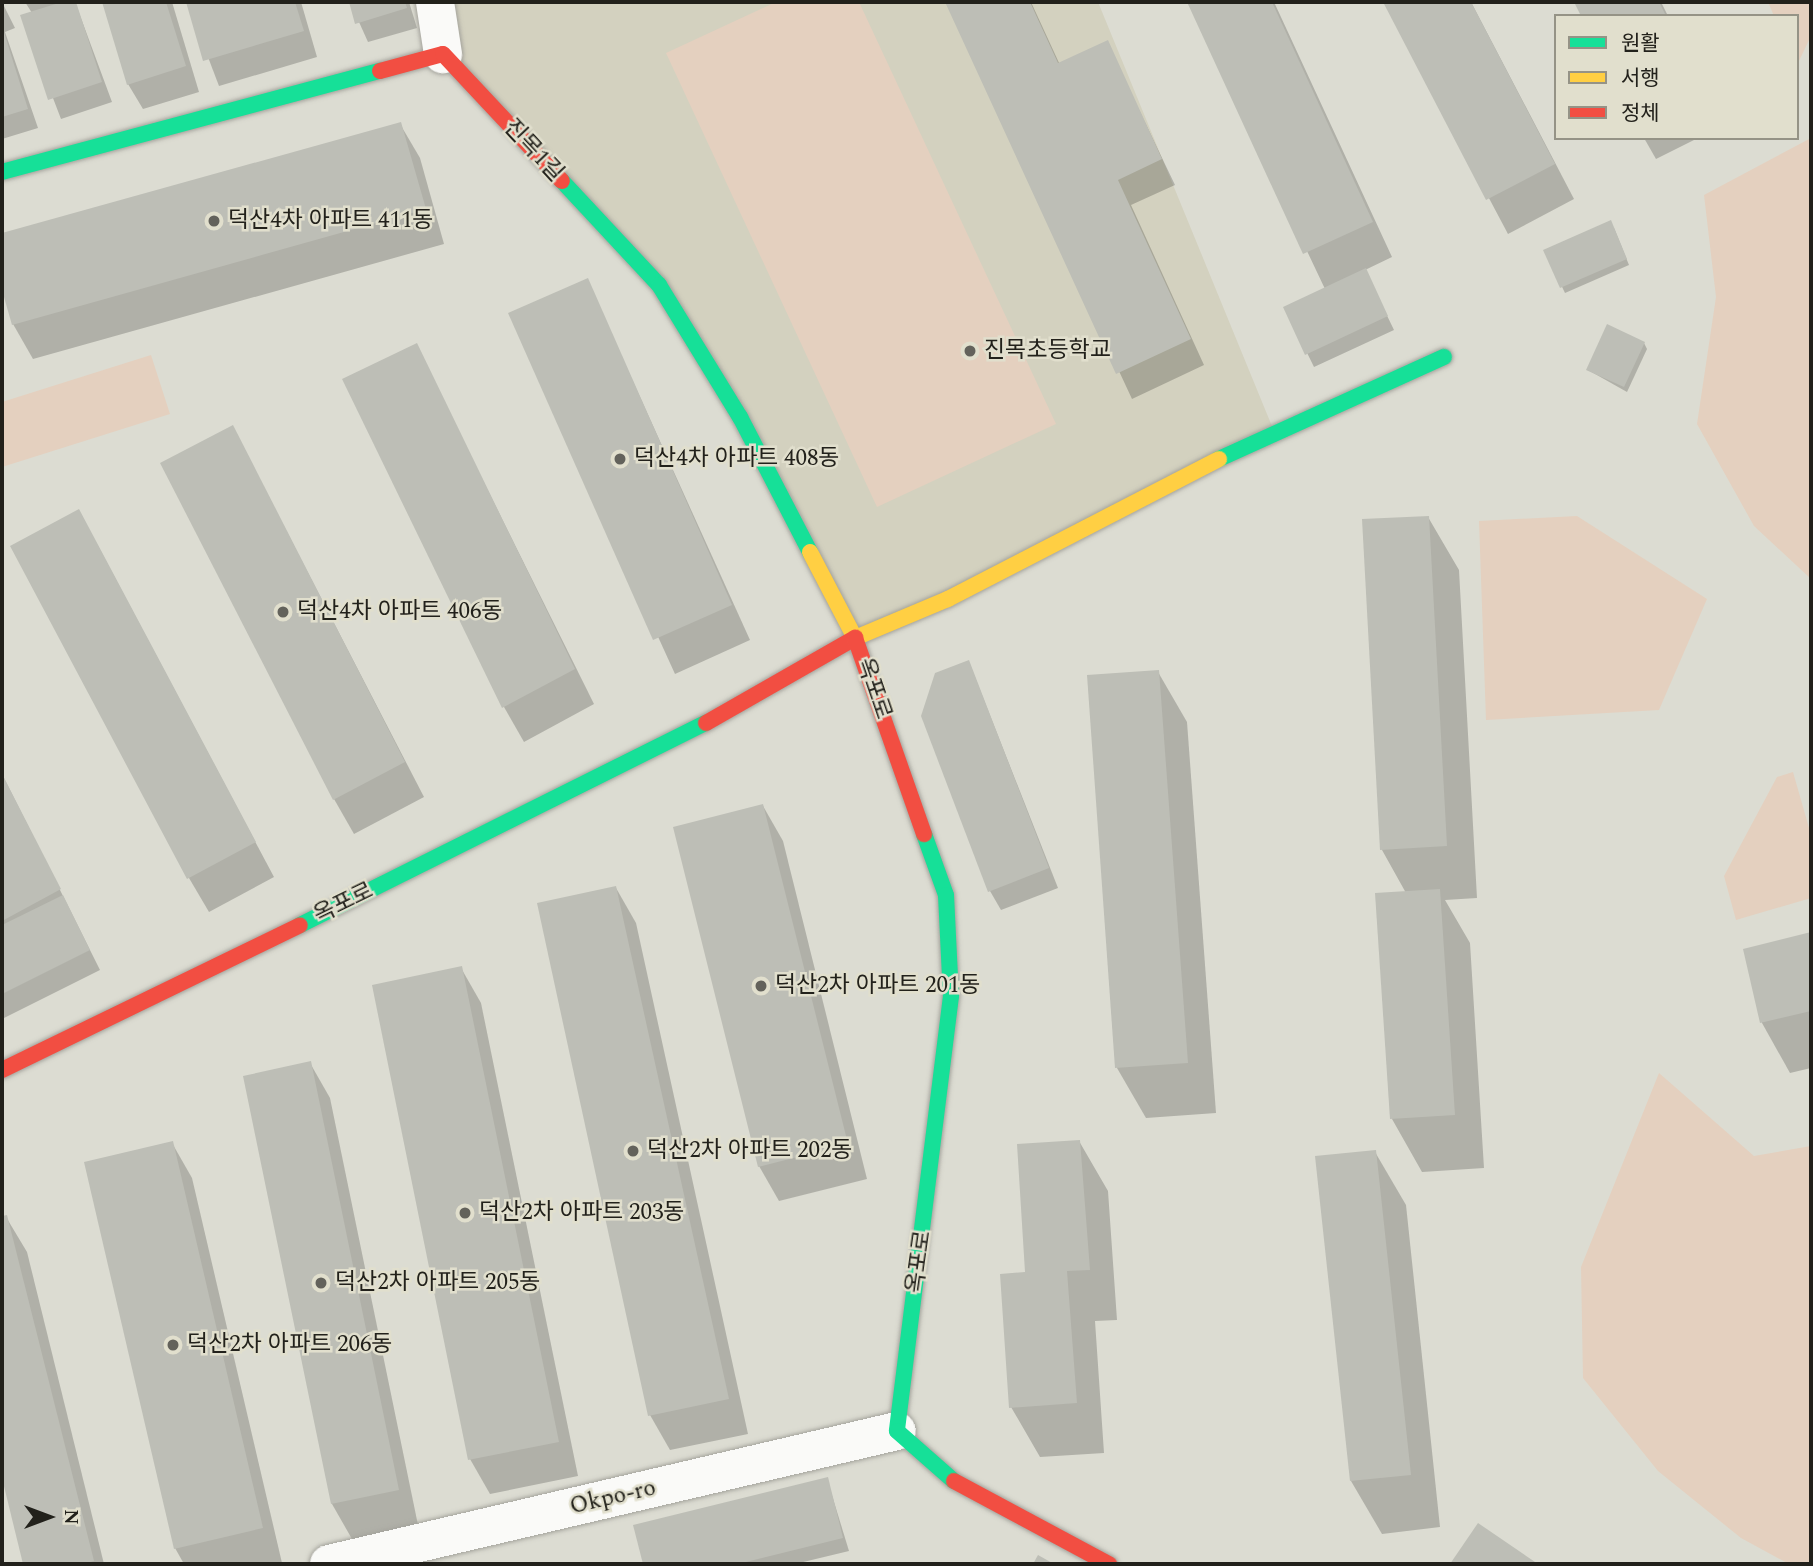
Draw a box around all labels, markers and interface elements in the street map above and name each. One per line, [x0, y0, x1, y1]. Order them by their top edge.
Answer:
legend [1554, 14, 1799, 140]
text: 원활 [1621, 28, 1660, 60]
text: 서행 [1621, 63, 1660, 95]
text: 정체 [1621, 98, 1660, 130]
street label: 진목1길 [497, 114, 569, 188]
place label: 덕산4차 아파트 411동 [228, 207, 434, 235]
marker: 덕산4차 아파트 411동 [206, 213, 222, 229]
place label: 진목초등학교 [984, 337, 1111, 365]
marker: 진목초등학교 [962, 343, 978, 359]
place label: 덕산4차 아파트 408동 [634, 445, 840, 473]
marker: 덕산4차 아파트 408동 [612, 451, 628, 467]
place label: 덕산4차 아파트 406동 [297, 598, 503, 626]
marker: 덕산4차 아파트 406동 [275, 604, 291, 620]
street label: 옥포로 [850, 654, 896, 724]
street label: 옥포로 [309, 878, 379, 930]
place label: 덕산2차 아파트 201동 [775, 972, 981, 1000]
marker: 덕산2차 아파트 201동 [753, 978, 769, 994]
place label: 덕산2차 아파트 202동 [647, 1137, 853, 1165]
marker: 덕산2차 아파트 202동 [625, 1143, 641, 1159]
place label: 덕산2차 아파트 203동 [479, 1199, 685, 1227]
marker: 덕산2차 아파트 203동 [457, 1205, 473, 1221]
street label: 옥포로 [902, 1229, 938, 1295]
place label: 덕산2차 아파트 205동 [335, 1269, 541, 1297]
marker: 덕산2차 아파트 205동 [313, 1275, 329, 1291]
place label: 덕산2차 아파트 206동 [187, 1331, 393, 1359]
marker: 덕산2차 아파트 206동 [165, 1337, 181, 1353]
street label: Okpo-ro [567, 1475, 659, 1521]
north arrow [14, 1482, 84, 1552]
text: N [56, 1509, 85, 1525]

